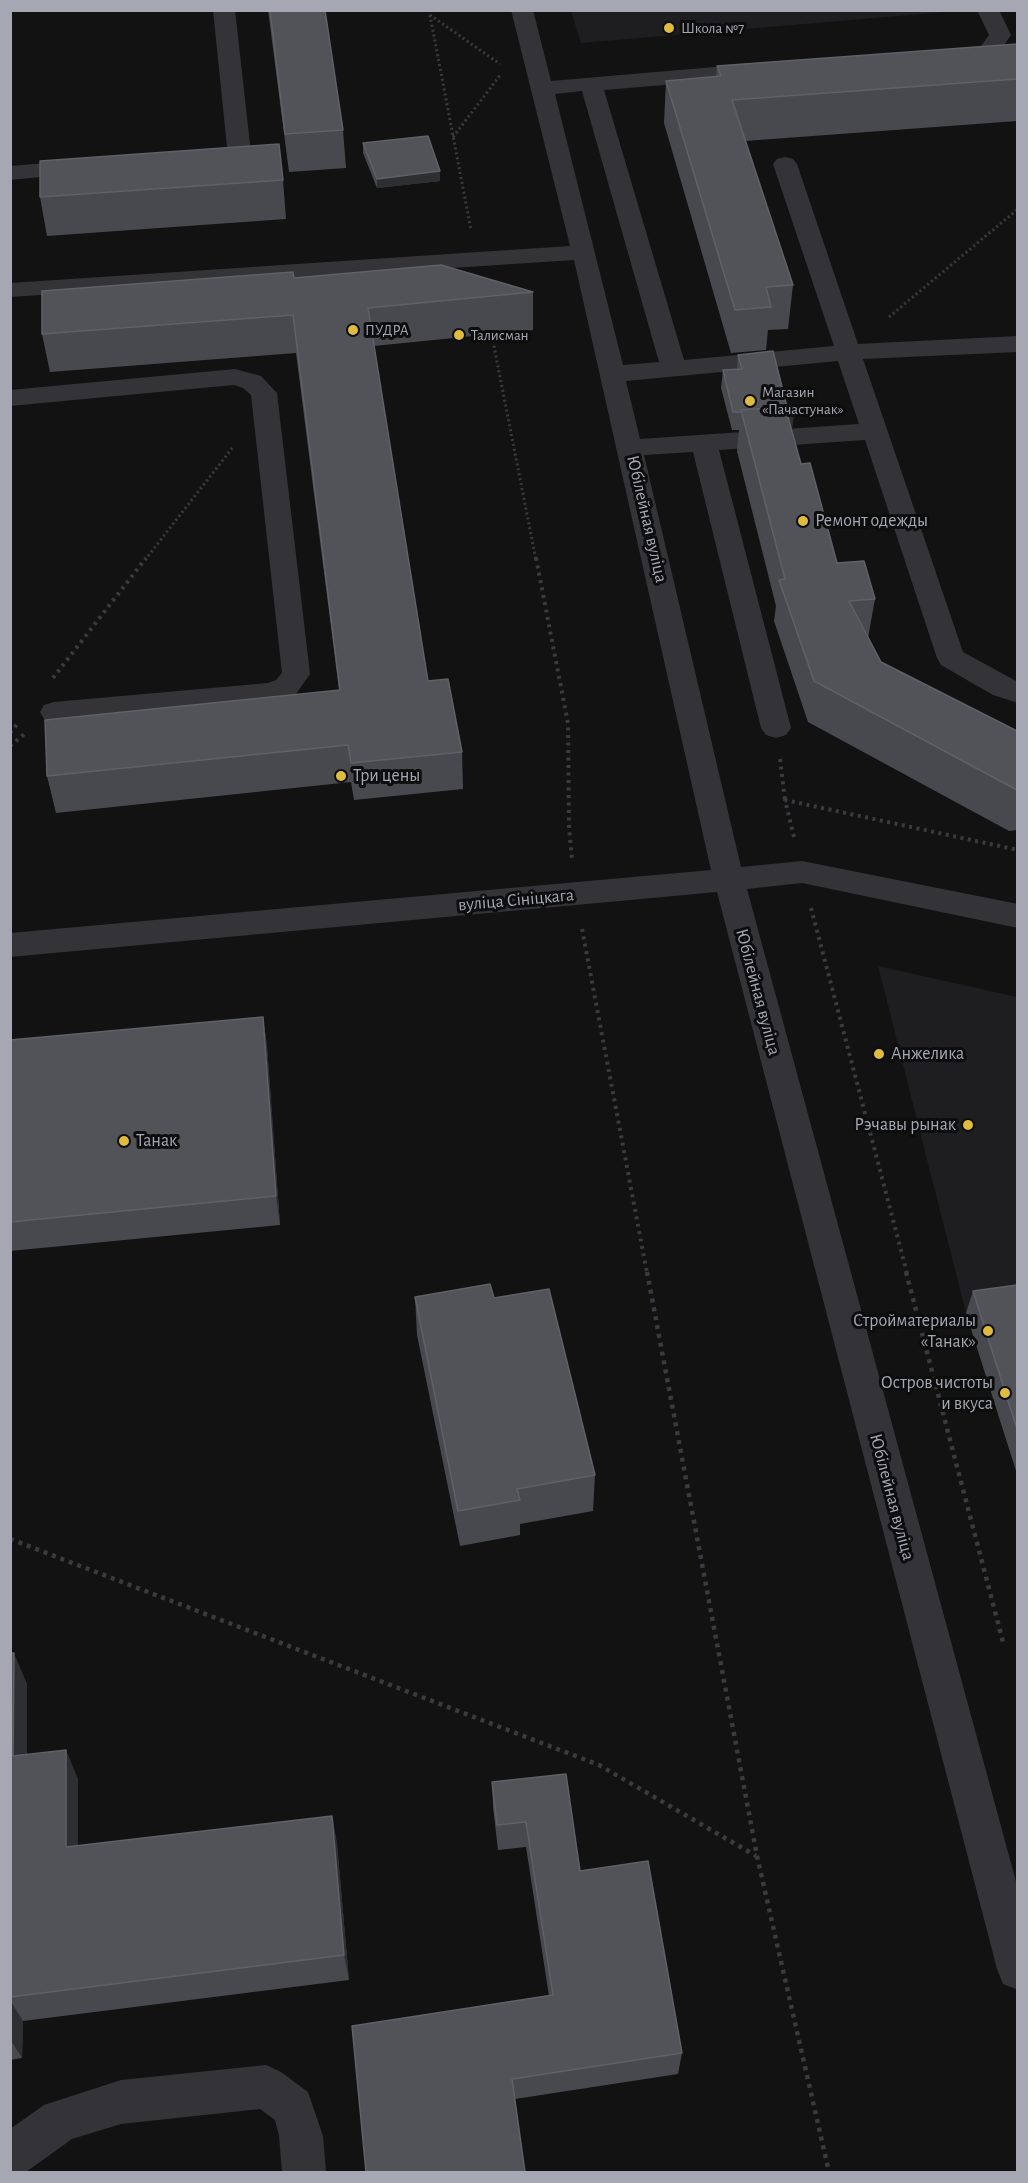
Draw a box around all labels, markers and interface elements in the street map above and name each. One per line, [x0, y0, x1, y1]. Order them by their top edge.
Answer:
place label: Школа №7 [681, 19, 744, 37]
marker: Школа №7 [662, 21, 676, 35]
place label: ПУДРА [365, 321, 409, 339]
marker: ПУДРА [346, 323, 360, 337]
place label: Талисман [471, 326, 529, 344]
marker: Талисман [452, 328, 466, 342]
place label: Магазин «Пачастунак» [762, 383, 844, 418]
marker: Магазин «Пачастунак» [743, 394, 757, 408]
street label: Юбілейная вуліца [622, 453, 672, 585]
place label: Ремонт одежды [815, 510, 928, 532]
marker: Ремонт одежды [796, 514, 810, 528]
place label: Три цены [353, 765, 420, 787]
marker: Три цены [334, 769, 348, 783]
street label: вуліца Сініцкага [457, 884, 575, 916]
street label: Юбілейная вуліца [731, 926, 785, 1058]
place label: Анжелика [891, 1043, 964, 1065]
marker: Анжелика [872, 1047, 886, 1061]
place label: Рэчавы рынак [854, 1114, 956, 1136]
marker: Рэчавы рынак [961, 1118, 975, 1132]
place label: Танак [136, 1130, 177, 1152]
marker: Танак [117, 1134, 131, 1148]
place label: Стройматериалы «Танак» [853, 1310, 976, 1352]
marker: Стройматериалы «Танак» [981, 1324, 995, 1338]
place label: Остров чистоты и вкуса [881, 1372, 993, 1414]
marker: Остров чистоты и вкуса [998, 1386, 1012, 1400]
street label: Юбілейная вуліца [865, 1431, 919, 1563]

